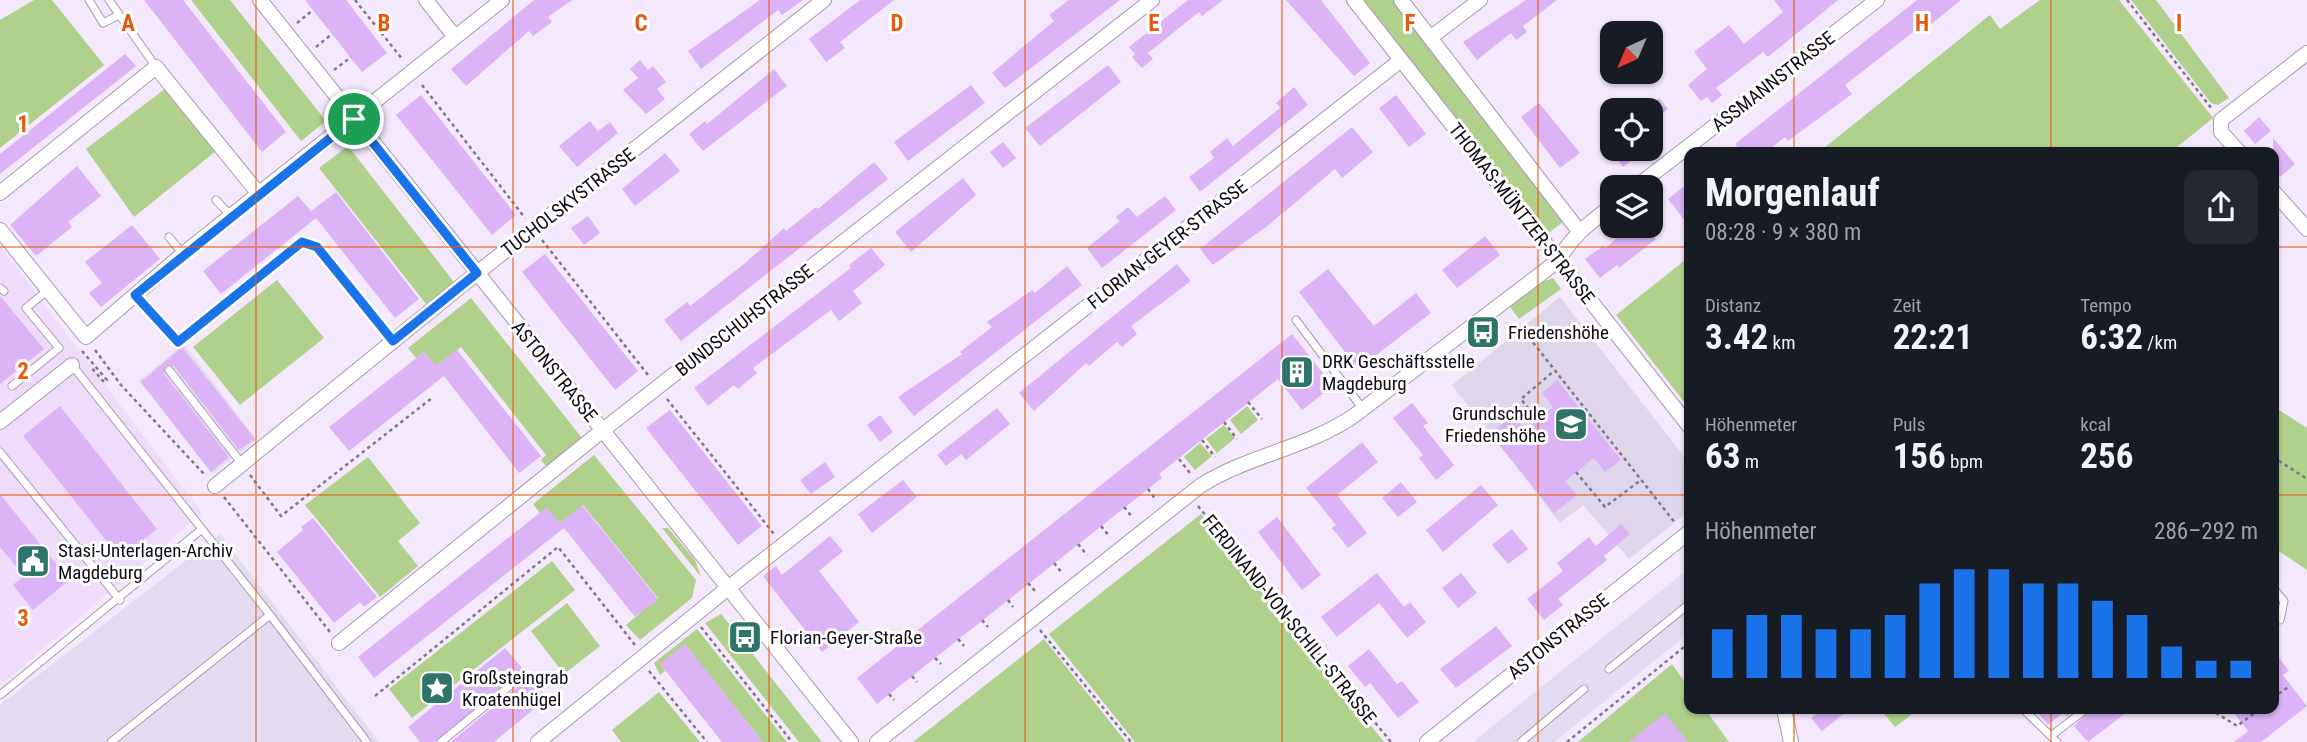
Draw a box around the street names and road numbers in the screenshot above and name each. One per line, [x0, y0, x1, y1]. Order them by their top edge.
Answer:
street label: ASSMANNSTRASSE [1707, 26, 1839, 137]
street label: THOMAS-MÜNTZER-STRASSE [1444, 118, 1600, 309]
street label: TUCHOLSKYSTRASSE [497, 143, 640, 262]
street label: FLORIAN-GEYER-STRASSE [1083, 175, 1252, 314]
street label: BUNDSCHUHSTRASSE [671, 259, 818, 381]
street label: ASTONSTRASSE [507, 316, 602, 427]
street label: FERDINAND-VON-SCHILL-STRASSE [1198, 510, 1381, 729]
street label: ASTONSTRASSE [1503, 589, 1614, 684]

